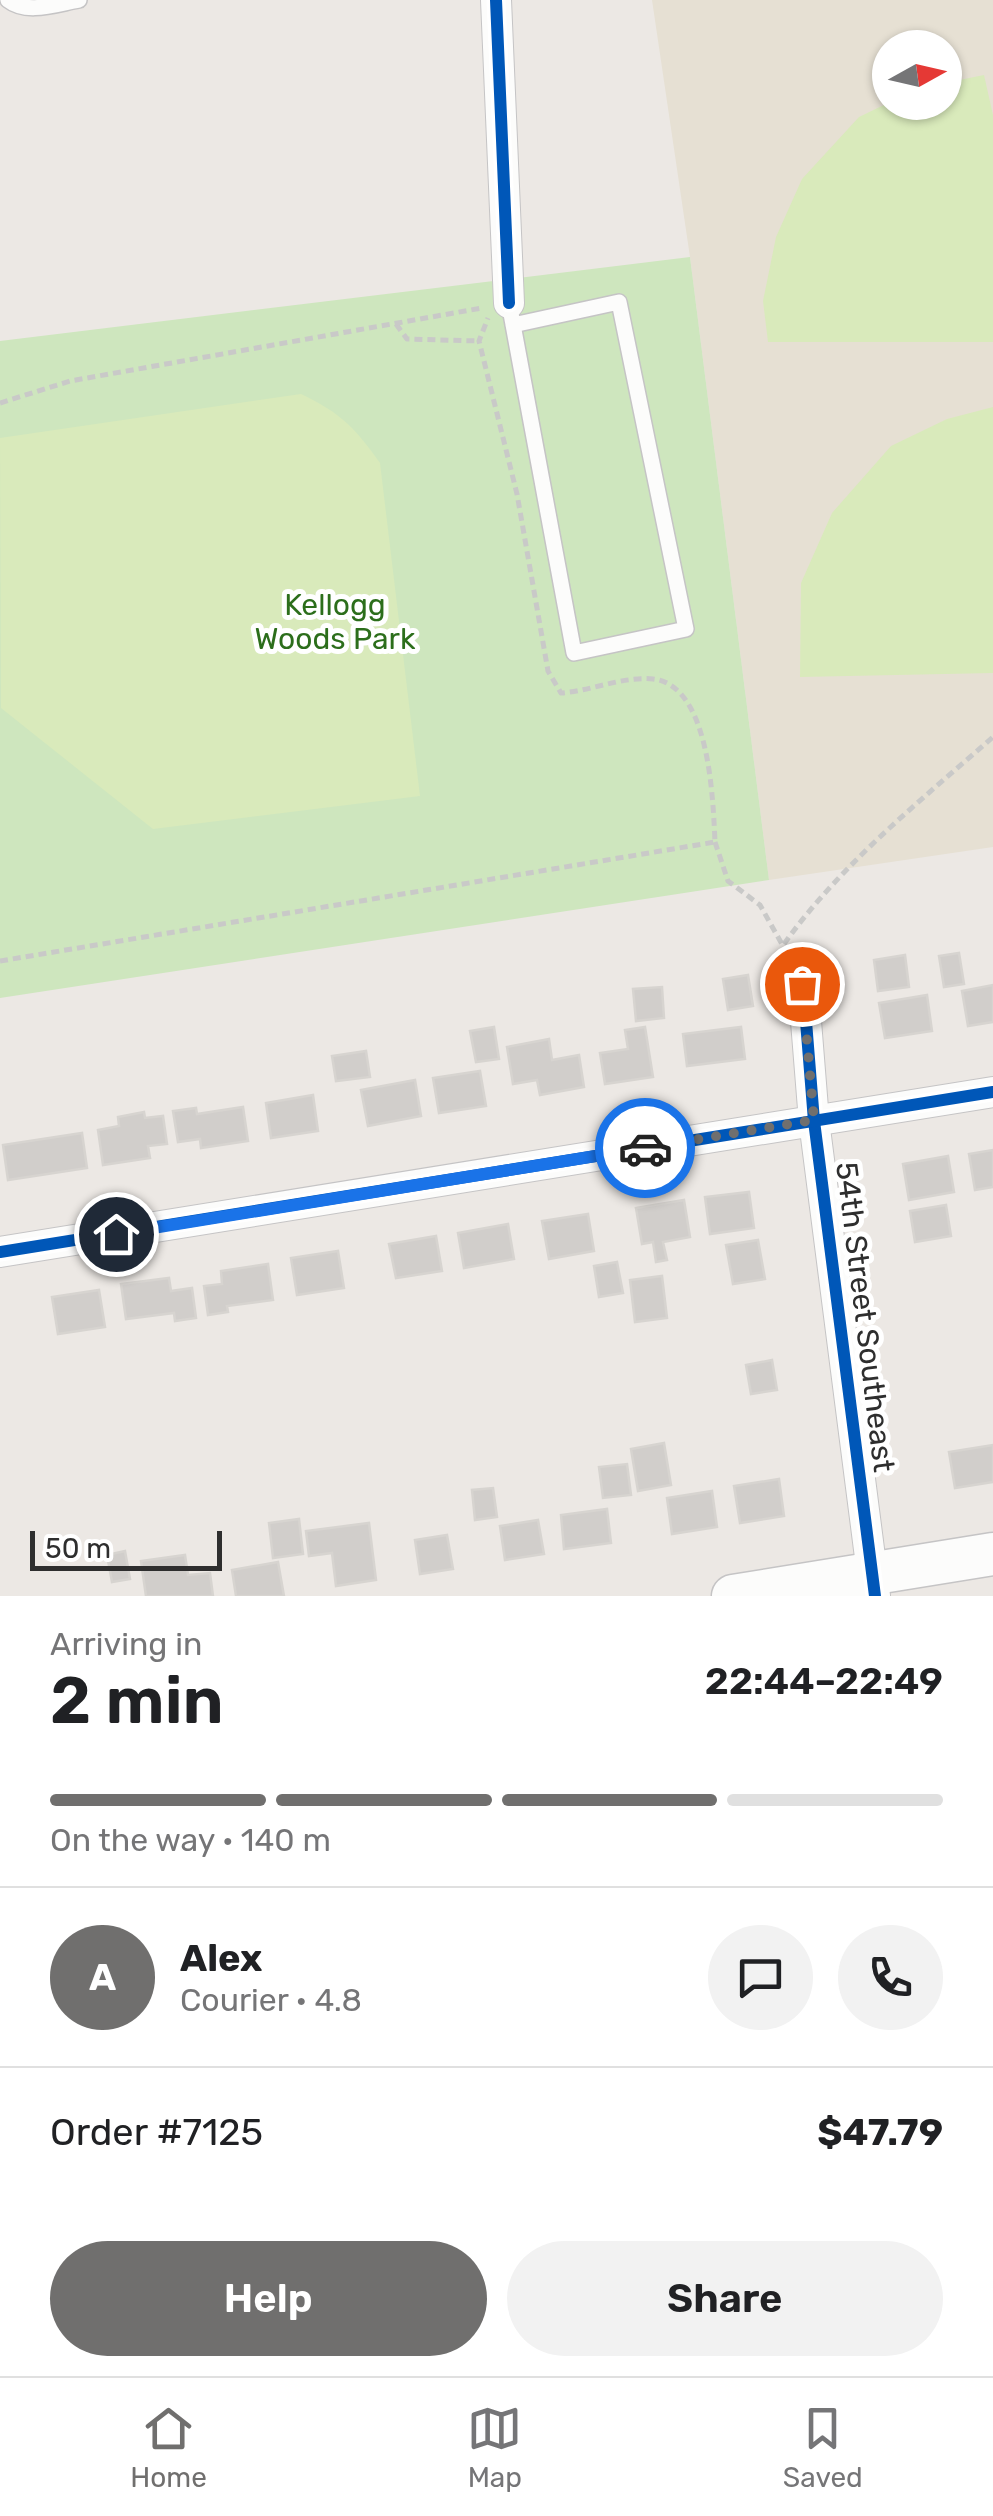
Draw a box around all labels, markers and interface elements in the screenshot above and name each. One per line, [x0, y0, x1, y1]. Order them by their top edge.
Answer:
north arrow [872, 30, 962, 120]
map controls [872, 30, 962, 120]
park label: Kellogg Woods Park [255, 587, 416, 657]
pin [760, 942, 845, 1027]
icon: bag [775, 957, 830, 1012]
courier [595, 1098, 695, 1198]
icon: car [618, 1121, 673, 1176]
street label: 54th Street Southeast [828, 1160, 902, 1474]
pin [74, 1192, 159, 1277]
icon: home [89, 1207, 144, 1262]
scale bar [30, 1526, 222, 1570]
text: 50 m [45, 1532, 111, 1565]
text: Arriving in [50, 1625, 202, 1663]
text: 22:44–22:49 [705, 1658, 943, 1704]
text: 2 min [50, 1662, 224, 1739]
text: On the way · 140 m [50, 1821, 331, 1859]
button: chat [708, 1925, 813, 2030]
button: phone [838, 1925, 943, 2030]
text: Alex [180, 1935, 262, 1981]
text: A [89, 1954, 116, 2000]
text: Courier · 4.8 [180, 1981, 362, 2019]
text: Order #7125 [50, 2109, 263, 2155]
text: $47.79 [817, 2109, 943, 2155]
button: Help [50, 2241, 487, 2356]
button: Share [507, 2241, 943, 2356]
tab: Home [130, 2401, 207, 2494]
tab: Map [467, 2401, 522, 2494]
tab: Saved [783, 2401, 863, 2494]

